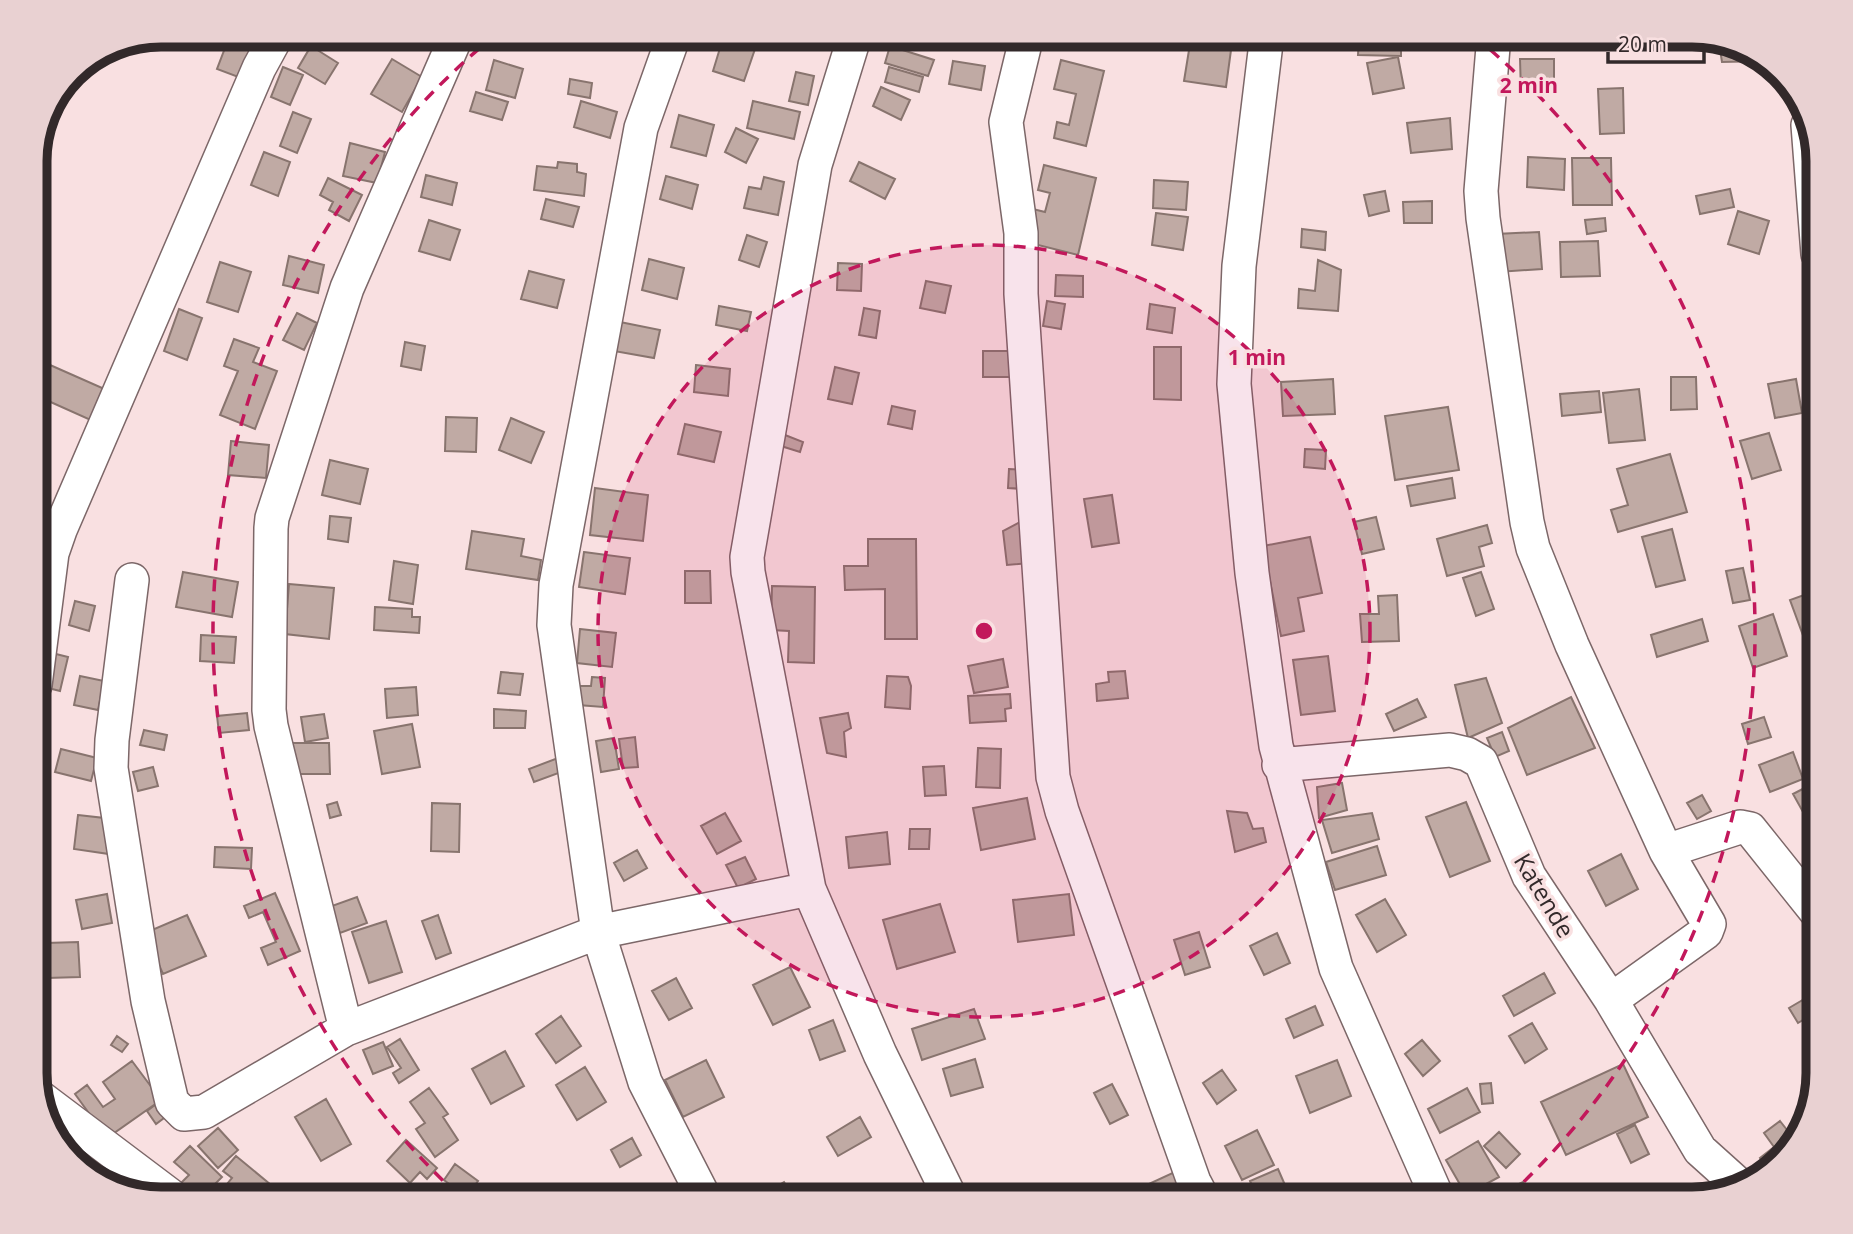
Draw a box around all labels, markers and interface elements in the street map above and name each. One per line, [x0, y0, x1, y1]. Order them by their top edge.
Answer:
scale bar [1608, 21, 1704, 65]
text: 20 m [1618, 30, 1667, 58]
text: 2 min [1500, 71, 1558, 99]
text: 1 min [1228, 343, 1286, 371]
centre of rings [972, 619, 996, 643]
street label: Katende [1507, 847, 1583, 943]

